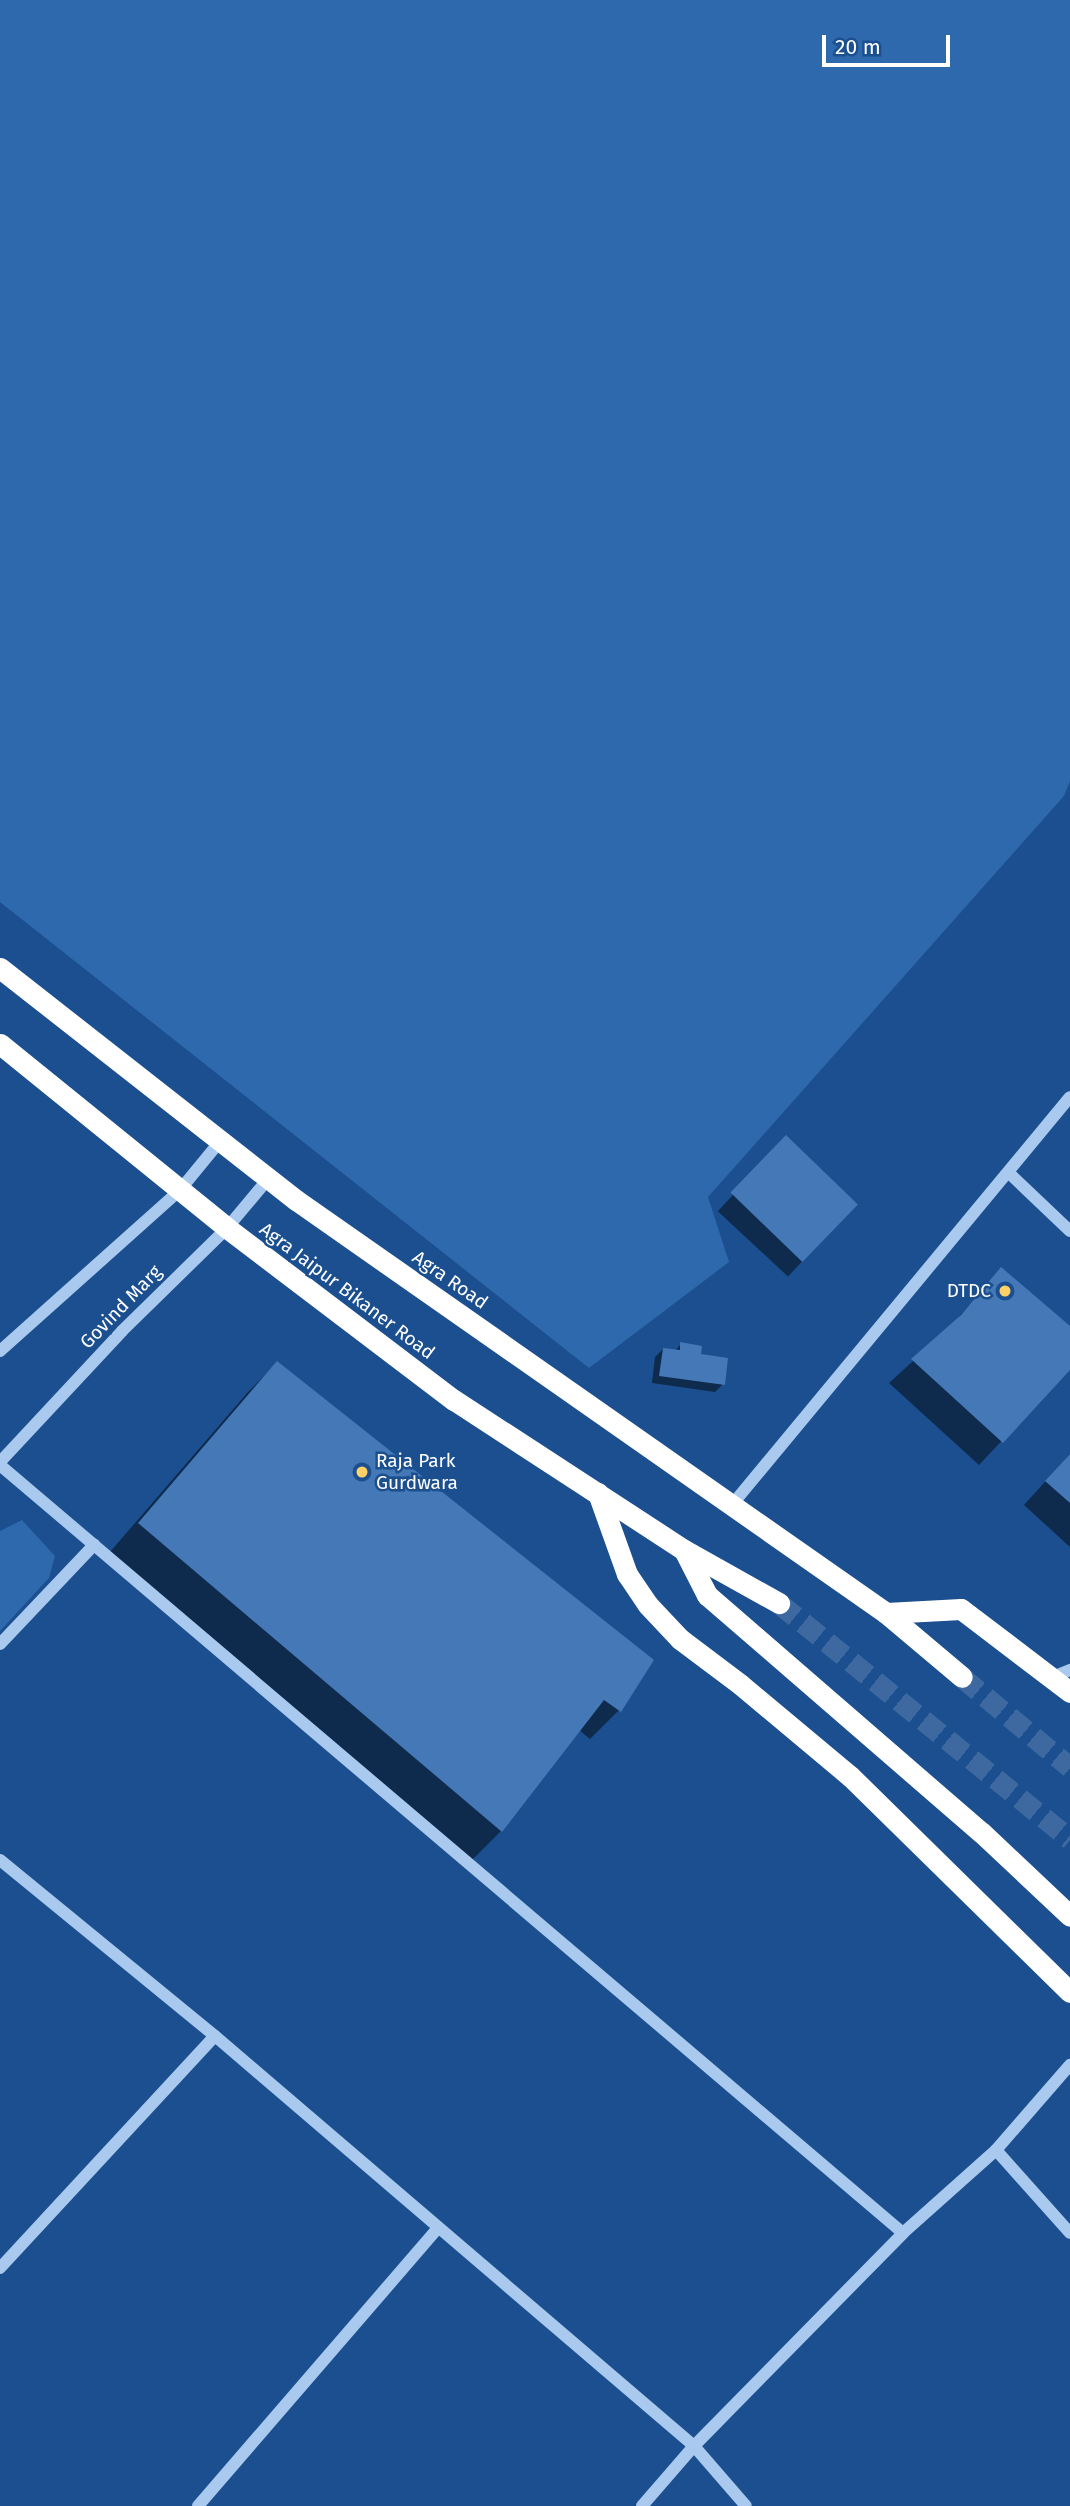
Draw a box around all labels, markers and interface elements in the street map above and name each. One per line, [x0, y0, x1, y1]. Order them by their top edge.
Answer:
scale bar [825, 21, 953, 65]
text: 20 m [835, 34, 881, 60]
street label: Agra Jaipur Bikaner Road [255, 1218, 439, 1364]
street label: Agra Road [408, 1246, 492, 1314]
street label: Govind Marg [76, 1260, 166, 1354]
place label: DTDC [947, 1280, 991, 1302]
marker: DTDC [997, 1283, 1013, 1299]
place label: Raja Park Gurdwara [376, 1450, 458, 1494]
marker: Raja Park Gurdwara [354, 1464, 370, 1480]

